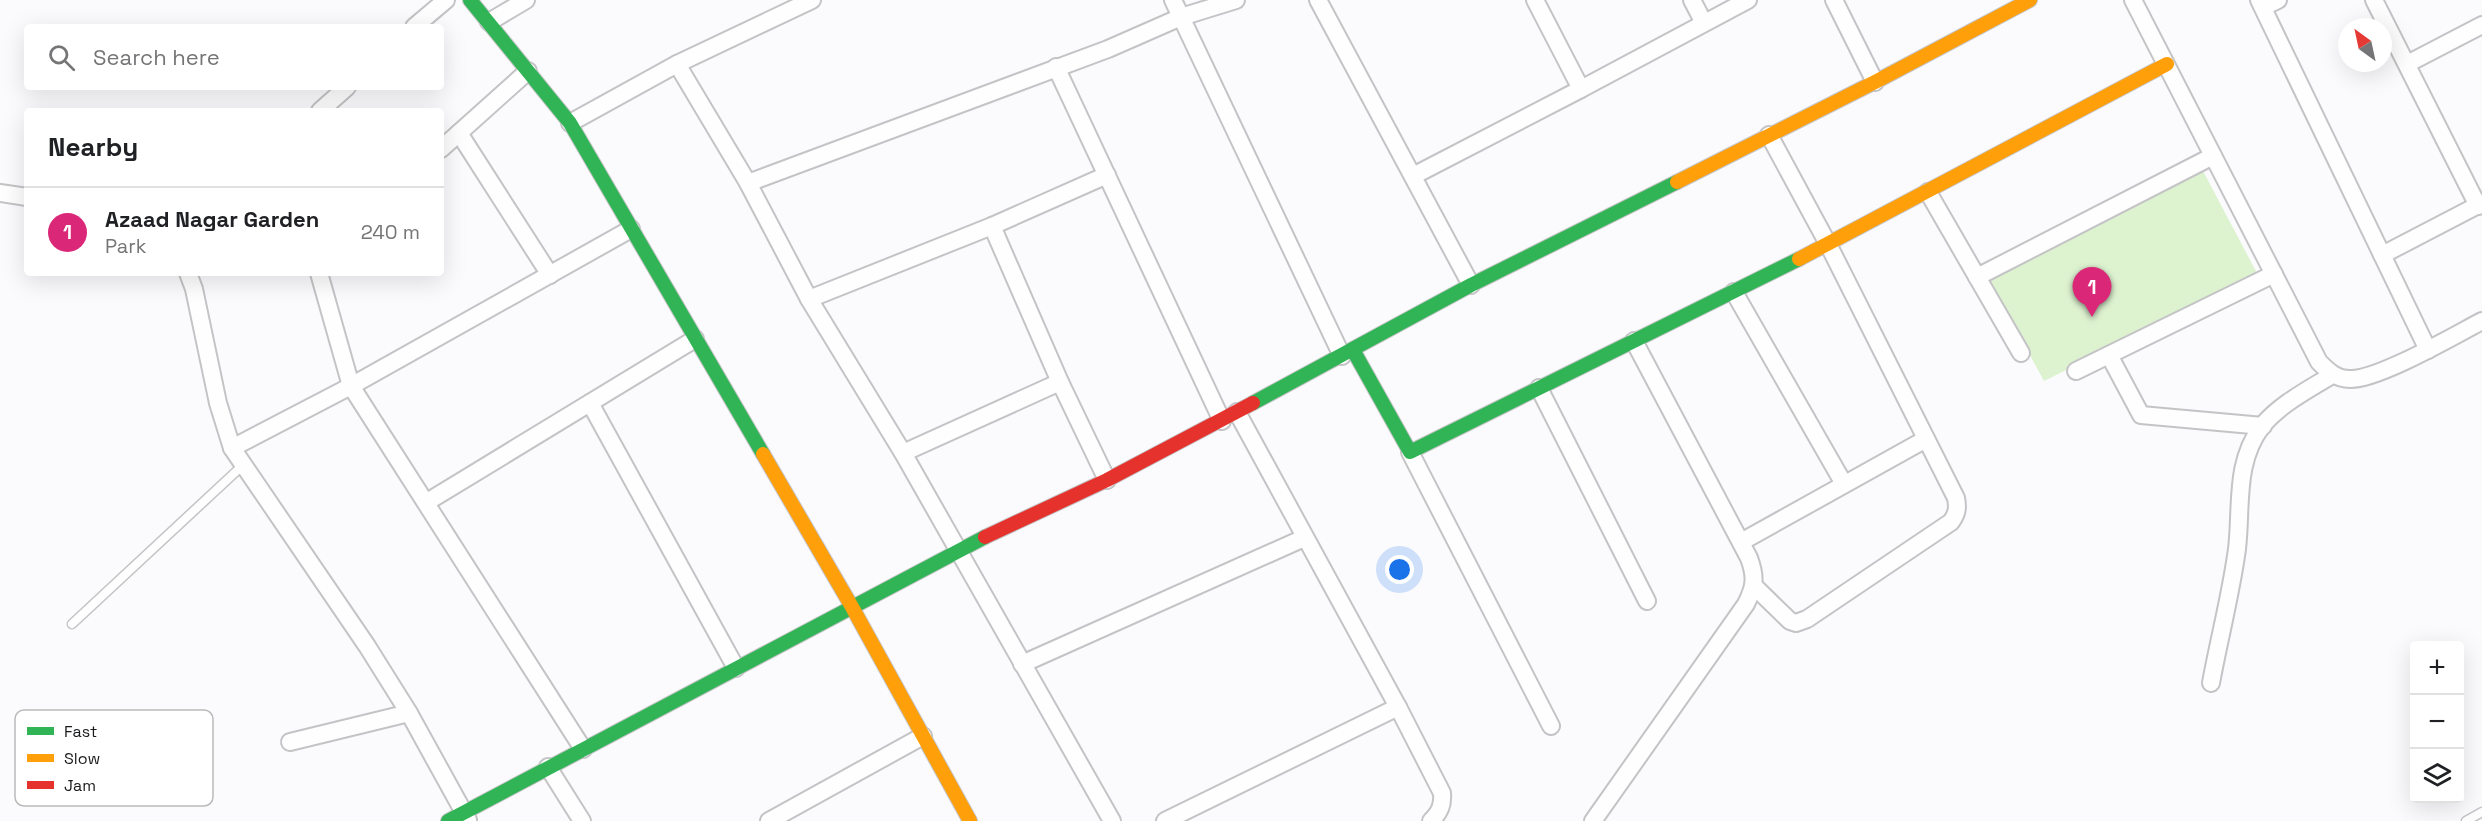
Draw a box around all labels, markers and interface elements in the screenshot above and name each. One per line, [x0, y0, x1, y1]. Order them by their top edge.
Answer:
north arrow [2338, 18, 2392, 72]
search box [24, 24, 444, 90]
icon: search [45, 41, 78, 74]
text: Search here [93, 43, 220, 71]
text: Nearby [48, 130, 138, 164]
text: Azaad Nagar Garden [105, 205, 319, 233]
text: 1 [63, 219, 72, 245]
text: 240 m [361, 219, 420, 245]
text: Park [105, 233, 147, 259]
pin: 1 [2072, 268, 2112, 317]
your location [1385, 555, 1414, 584]
map controls [2410, 641, 2464, 803]
button: + [2410, 641, 2464, 695]
button: − [2410, 695, 2464, 749]
legend [15, 710, 213, 806]
text: Fast [64, 721, 97, 742]
text: Slow [64, 748, 100, 769]
button: layers [2410, 749, 2464, 803]
text: Jam [64, 775, 96, 796]

